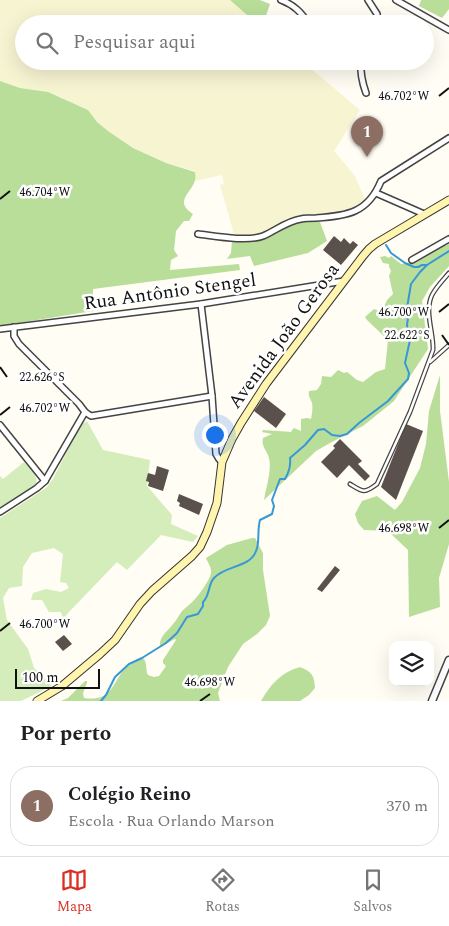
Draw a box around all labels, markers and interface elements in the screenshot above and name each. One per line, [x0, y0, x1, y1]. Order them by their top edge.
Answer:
search box [15, 15, 434, 70]
text: Pesquisar aqui [73, 28, 196, 57]
icon: search [33, 29, 61, 57]
text: 46.702°W [379, 87, 430, 106]
pin: 1 [351, 116, 383, 157]
text: 46.704°W [20, 183, 71, 202]
street label: Avenida João Gerosa [221, 256, 347, 415]
street label: Rua Antônio Stengel [82, 266, 258, 318]
text: 46.700°W [379, 303, 430, 322]
text: 22.622°S [384, 326, 430, 345]
text: 22.626°S [19, 368, 65, 387]
text: 46.702°W [20, 399, 71, 418]
your location [202, 422, 228, 448]
text: 46.698°W [379, 519, 430, 538]
text: 46.700°W [20, 615, 71, 634]
map controls [389, 641, 434, 686]
button: layers [389, 641, 434, 686]
scale bar [15, 666, 100, 689]
text: 100 m [22, 667, 59, 688]
text: 46.698°W [185, 673, 236, 692]
text: Por perto [20, 718, 111, 750]
text: Colégio Reino [68, 780, 191, 809]
text: 1 [33, 794, 41, 818]
text: 370 m [386, 794, 428, 818]
text: Escola · Rua Orlando Marson [68, 809, 275, 833]
tab: Mapa [57, 866, 92, 917]
tab: Rotas [205, 866, 240, 917]
tab: Salvos [353, 866, 392, 917]

